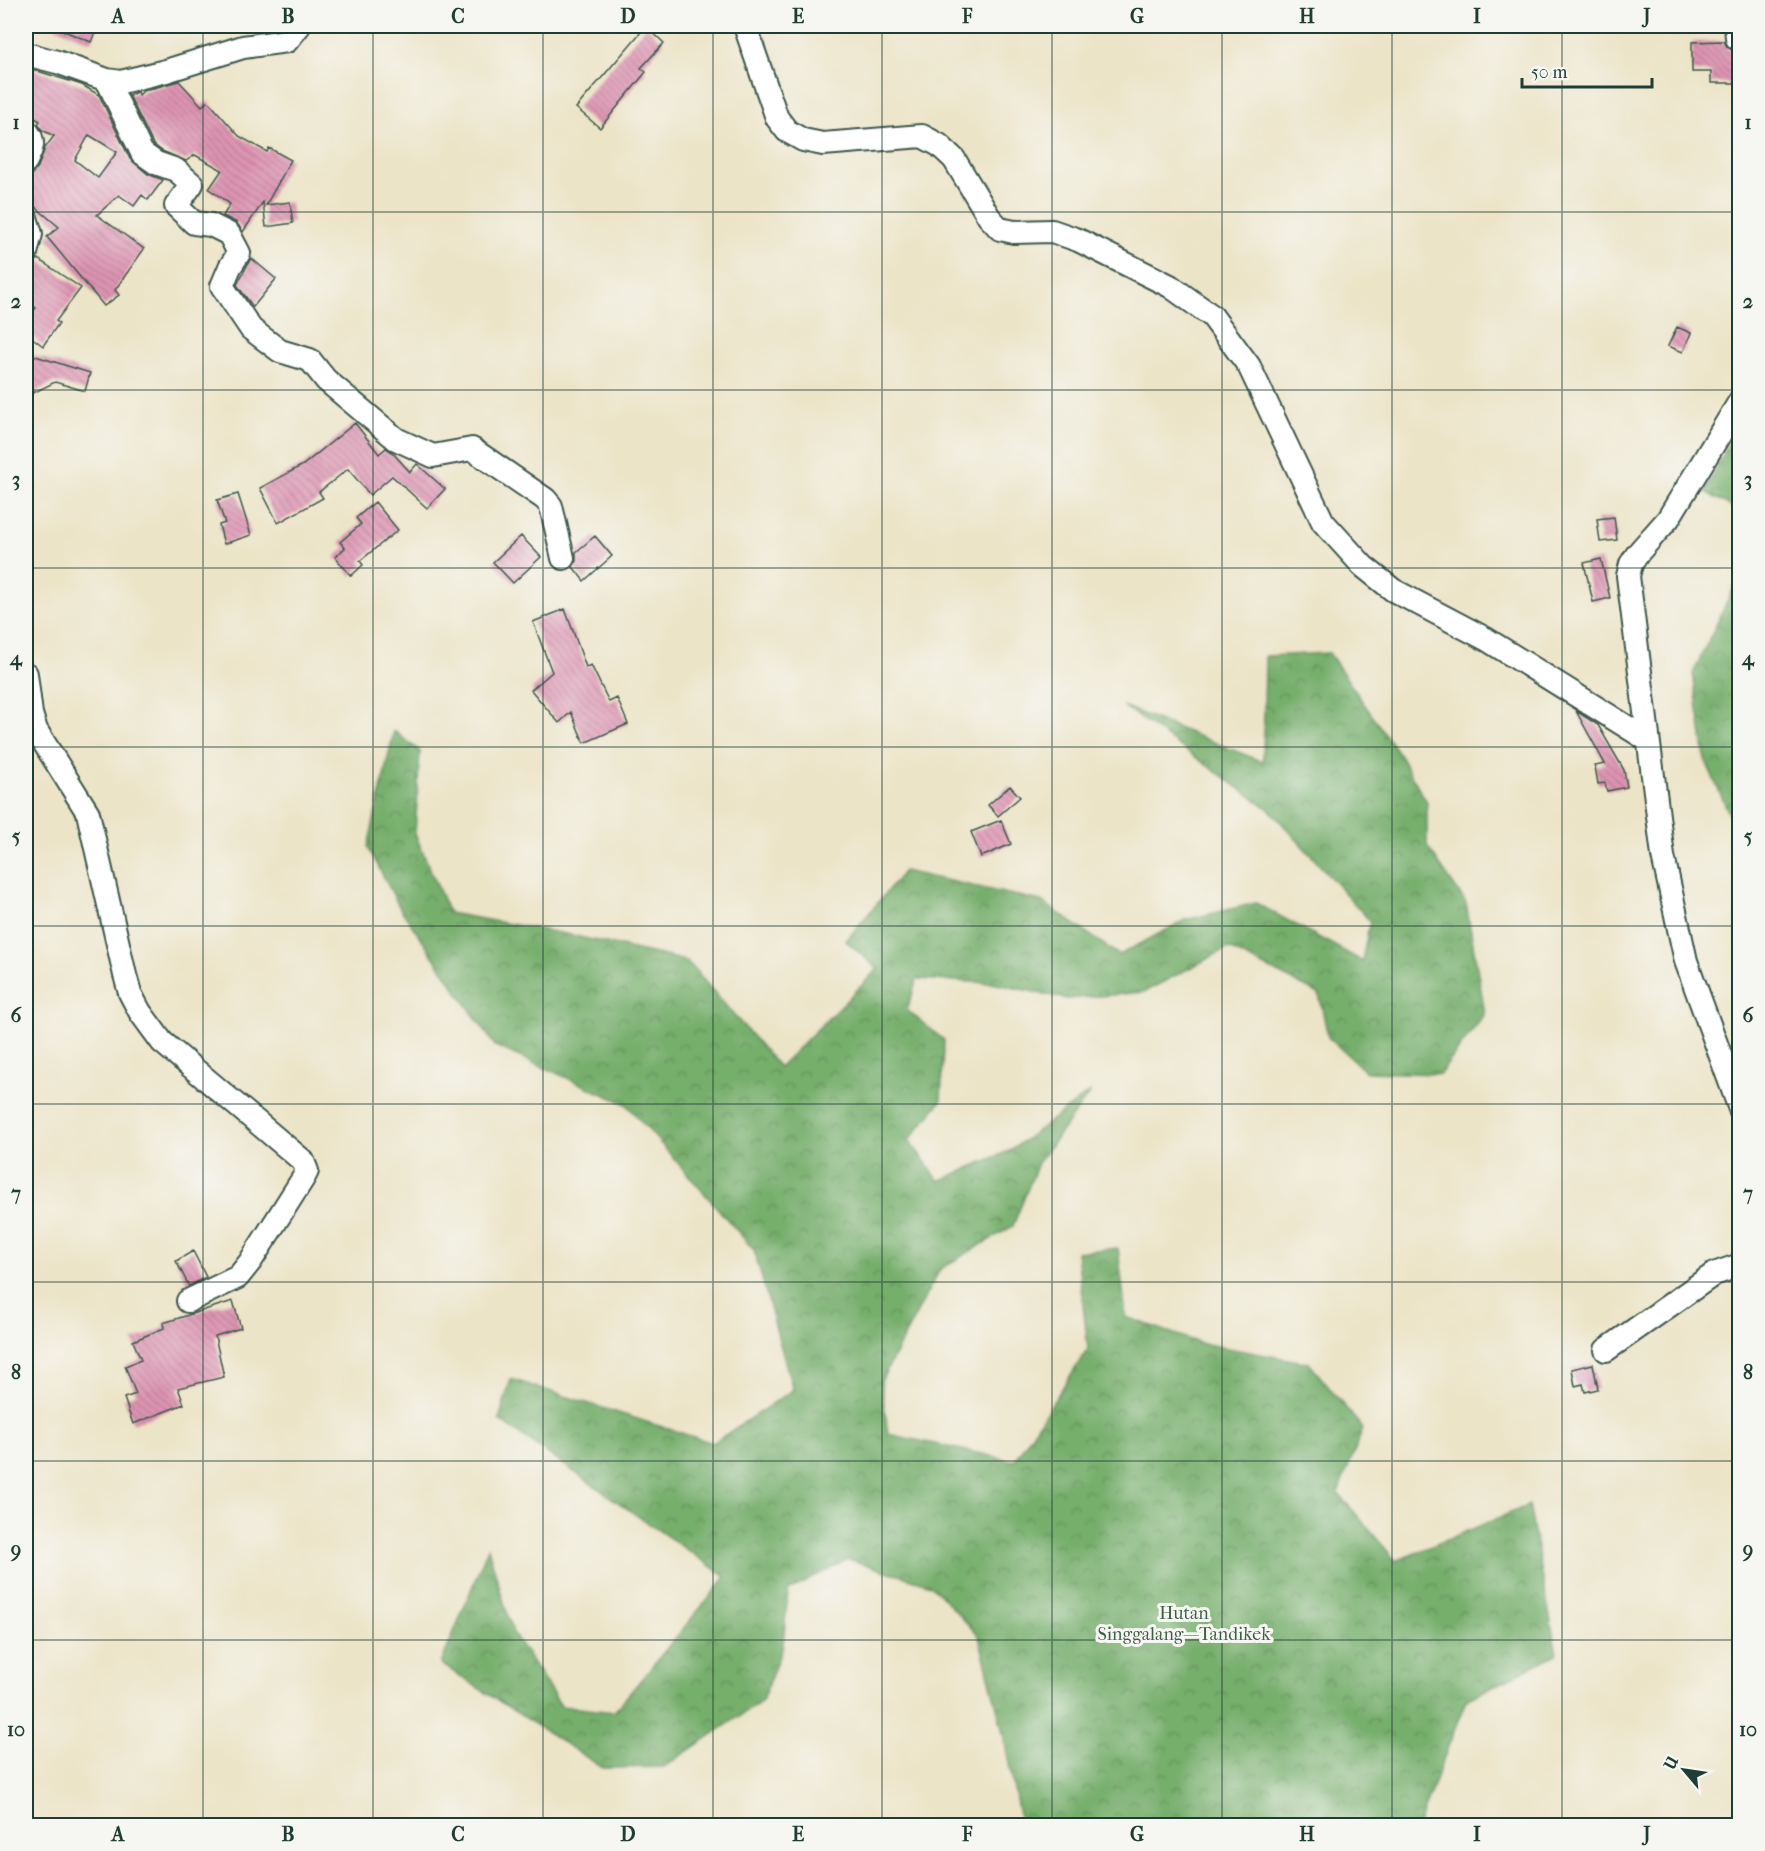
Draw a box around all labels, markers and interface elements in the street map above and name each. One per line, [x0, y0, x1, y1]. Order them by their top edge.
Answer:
text: A [110, 5, 126, 28]
text: B [281, 5, 295, 28]
text: C [451, 5, 465, 28]
text: D [620, 5, 636, 28]
text: E [792, 5, 804, 28]
text: F [961, 5, 973, 28]
text: G [1130, 5, 1144, 28]
text: H [1299, 5, 1315, 28]
text: I [1473, 5, 1481, 28]
text: J [1641, 5, 1651, 28]
scale bar [1522, 51, 1652, 89]
text: 50 m [1531, 62, 1568, 83]
text: 1 [12, 111, 20, 134]
text: 1 [1744, 111, 1752, 134]
text: 2 [11, 290, 21, 313]
text: 2 [1743, 290, 1753, 313]
text: 3 [12, 468, 20, 491]
text: 3 [1744, 468, 1752, 491]
text: 4 [9, 647, 23, 671]
text: 4 [1741, 647, 1755, 671]
text: 5 [12, 825, 21, 848]
text: 5 [1744, 825, 1753, 848]
text: 6 [11, 1004, 23, 1027]
text: 6 [1743, 1004, 1755, 1027]
text: 7 [10, 1182, 21, 1205]
text: 7 [1742, 1182, 1753, 1205]
text: 8 [11, 1361, 21, 1384]
text: 8 [1743, 1361, 1753, 1384]
text: 9 [10, 1539, 21, 1562]
text: 9 [1742, 1539, 1753, 1562]
park label: Hutan Singgalang—Tandikek [1098, 1603, 1271, 1645]
text: 10 [7, 1718, 25, 1741]
text: 10 [1739, 1718, 1757, 1741]
north arrow [1654, 1740, 1714, 1800]
text: U [1660, 1752, 1683, 1774]
text: A [110, 1823, 126, 1846]
text: B [281, 1823, 295, 1846]
text: C [451, 1823, 465, 1846]
text: D [620, 1823, 636, 1846]
text: E [792, 1823, 804, 1846]
text: F [961, 1823, 973, 1846]
text: G [1130, 1823, 1144, 1846]
text: H [1299, 1823, 1315, 1846]
text: I [1473, 1823, 1481, 1846]
text: J [1641, 1823, 1651, 1846]

